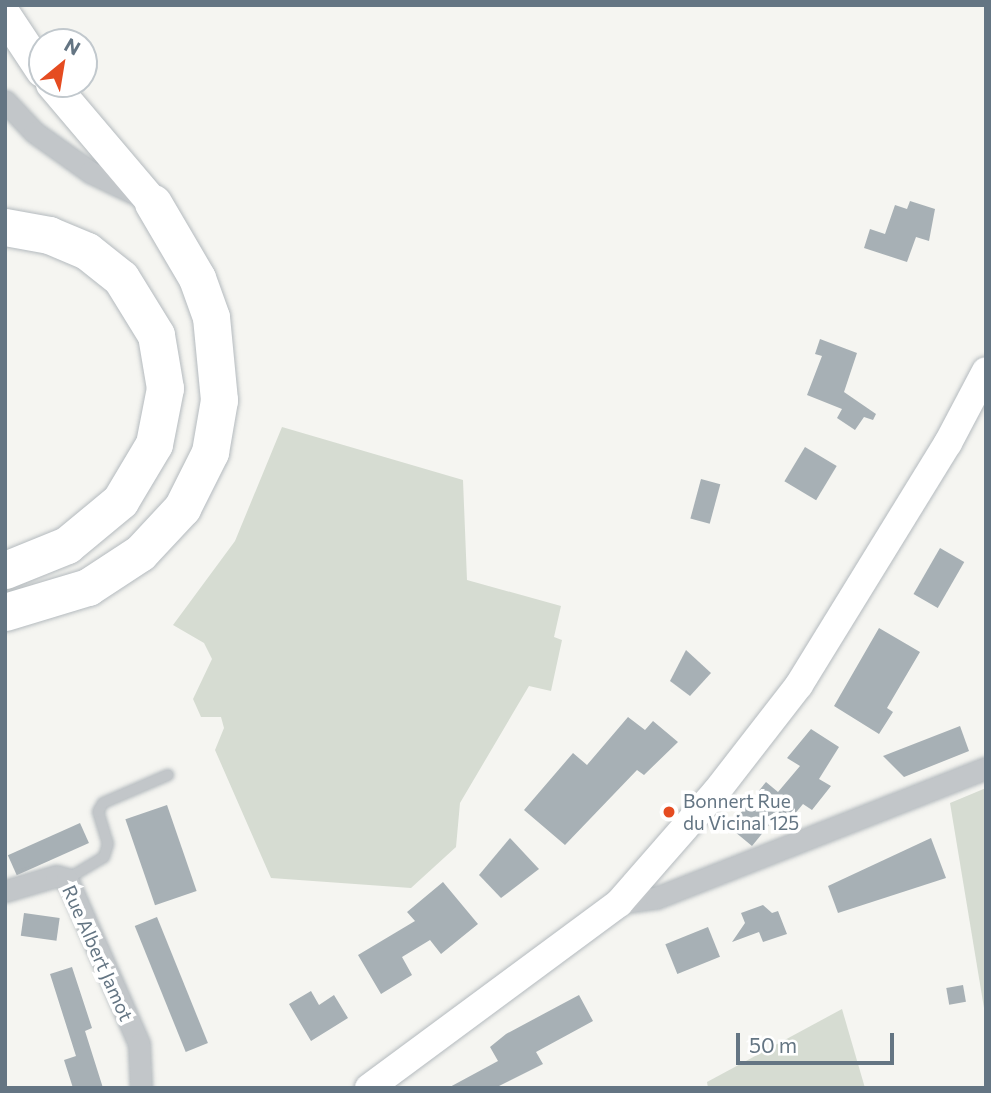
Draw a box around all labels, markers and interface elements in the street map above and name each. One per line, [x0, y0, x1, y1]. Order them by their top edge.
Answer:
north arrow [28, 28, 98, 98]
text: N [61, 33, 85, 60]
place label: Bonnert Rue du Vicinal 125 [683, 790, 799, 834]
marker: Bonnert Rue du Vicinal 125 [661, 804, 677, 820]
street label: Rue Albert Jamot [58, 882, 138, 1024]
scale bar [739, 1020, 897, 1064]
text: 50 m [749, 1032, 797, 1057]

